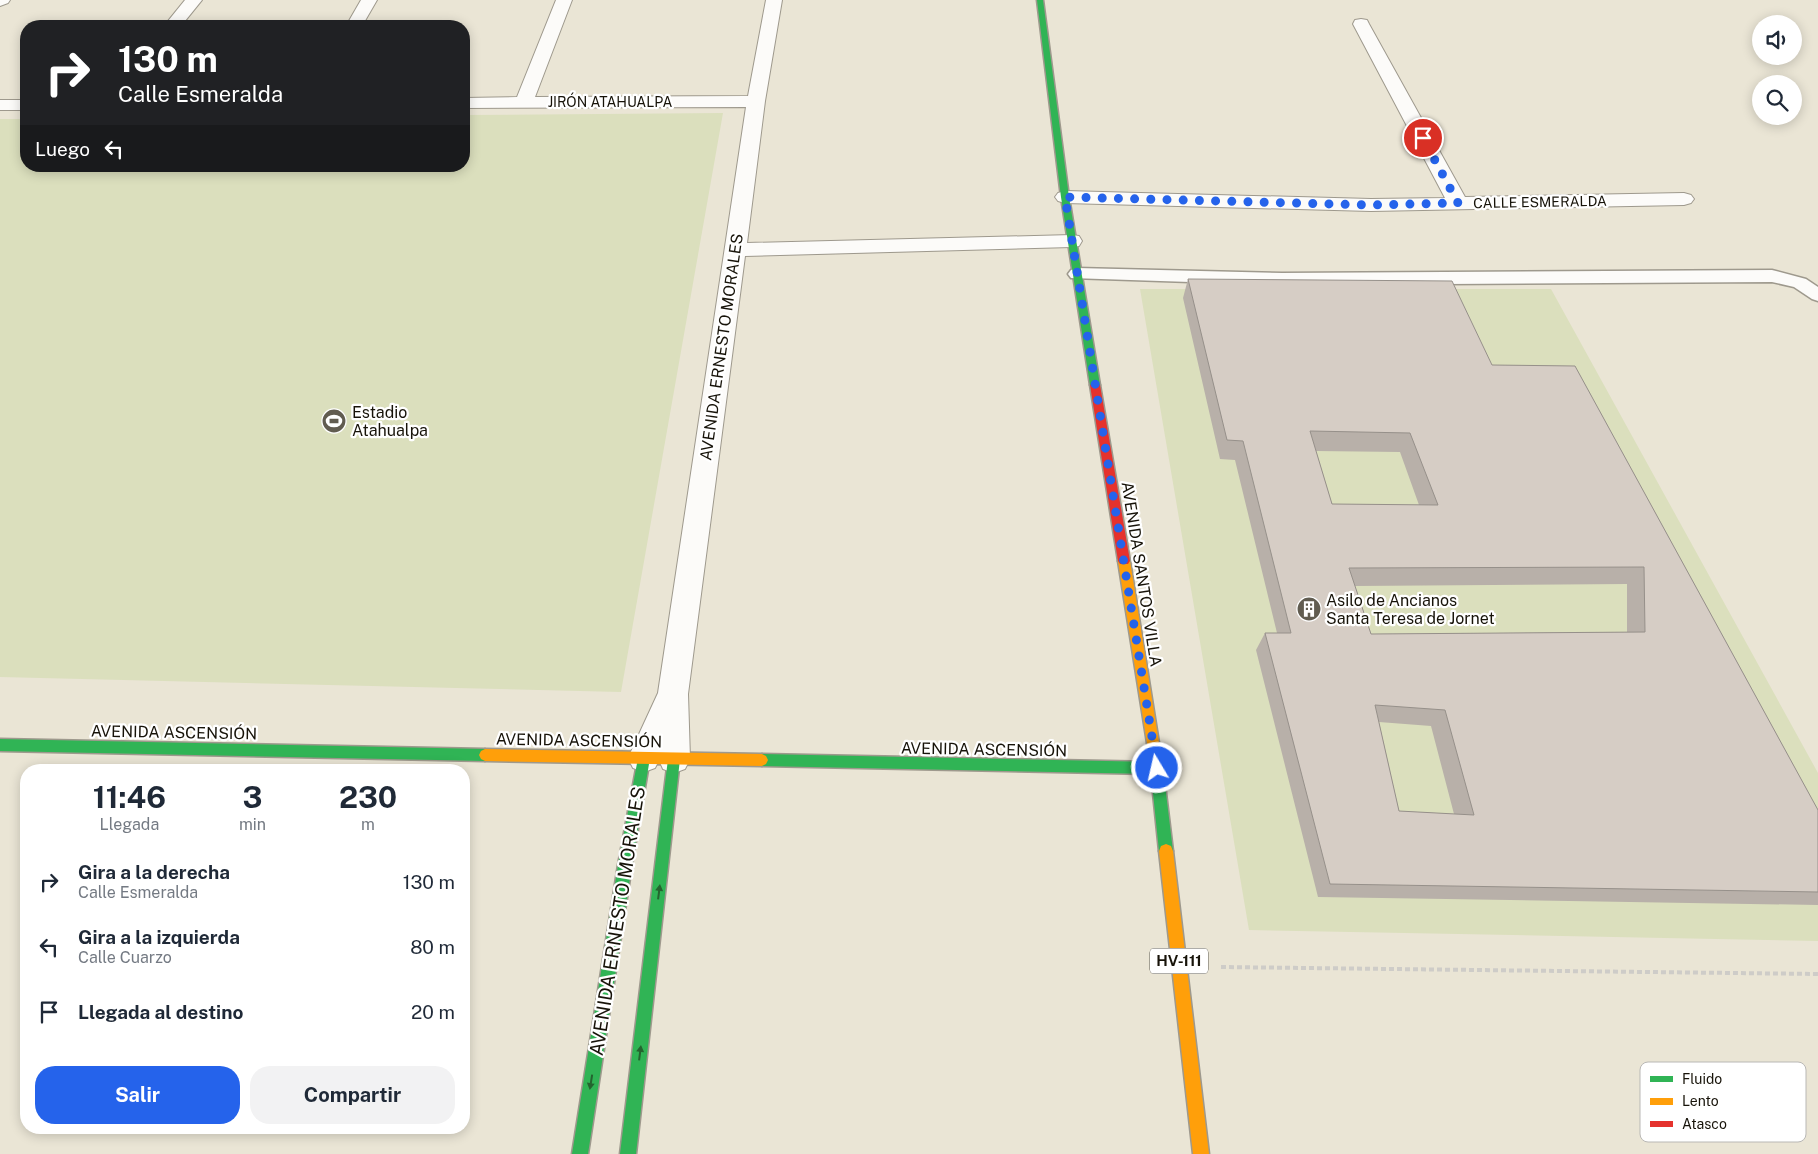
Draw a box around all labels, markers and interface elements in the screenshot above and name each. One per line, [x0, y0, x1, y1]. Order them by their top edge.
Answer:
map controls [1752, 15, 1802, 125]
button: sound [1752, 15, 1802, 65]
text: 130 m [118, 39, 218, 80]
icon: right [35, 40, 100, 105]
button: search [1752, 75, 1802, 125]
text: Calle Esmeralda [118, 81, 283, 107]
street label: JIRÓN ATAHUALPA [548, 92, 672, 110]
pin [1402, 117, 1444, 159]
icon: arrive [1409, 124, 1437, 152]
icon: left [100, 135, 128, 163]
text: Luego [35, 138, 90, 160]
street label: CALLE ESMERALDA [1473, 193, 1607, 211]
street label: AVENIDA ERNESTO MORALES [696, 232, 747, 462]
place label: Estadio Atahualpa [352, 403, 428, 440]
sports icon: Estadio Atahualpa [321, 408, 347, 434]
street label: AVENIDA SANTOS VILLA [1117, 480, 1166, 668]
place label: Asilo de Ancianos Santa Teresa de Jornet [1326, 591, 1495, 628]
building icon: Asilo de Ancianos Santa Teresa de Jornet [1296, 596, 1322, 622]
street label: AVENIDA ASCENSIÓN [91, 721, 257, 743]
street label: AVENIDA ASCENSIÓN [496, 729, 662, 751]
street label: AVENIDA ASCENSIÓN [901, 738, 1067, 760]
position arrow [1130, 741, 1182, 793]
text: 11:46 [93, 779, 166, 815]
text: 3 [242, 779, 262, 815]
text: 230 [339, 779, 397, 815]
street label: AVENIDA ERNESTO MORALES [585, 785, 649, 1057]
text: Llegada [100, 815, 159, 834]
text: min [239, 815, 266, 834]
text: m [361, 815, 375, 834]
text: Gira a la derecha [78, 861, 230, 883]
icon: right [35, 868, 63, 896]
text: 130 m [403, 871, 455, 893]
text: Calle Esmeralda [78, 883, 198, 902]
one-way arrow [655, 884, 663, 900]
text: Gira a la izquierda [78, 926, 240, 948]
icon: left [35, 933, 63, 961]
text: 80 m [410, 936, 455, 958]
text: Calle Cuarzo [78, 948, 172, 967]
road number: HV-111 [1150, 948, 1208, 974]
icon: arrive [35, 998, 63, 1026]
text: Llegada al destino [78, 1001, 243, 1023]
text: 20 m [411, 1001, 455, 1023]
one-way arrow [636, 1045, 644, 1061]
legend [1640, 1062, 1806, 1142]
button: Salir [35, 1066, 240, 1124]
button: Compartir [250, 1066, 455, 1124]
text: Fluido [1682, 1071, 1722, 1087]
one-way arrow [587, 1075, 595, 1091]
text: Lento [1682, 1093, 1719, 1109]
text: Atasco [1682, 1116, 1727, 1132]

